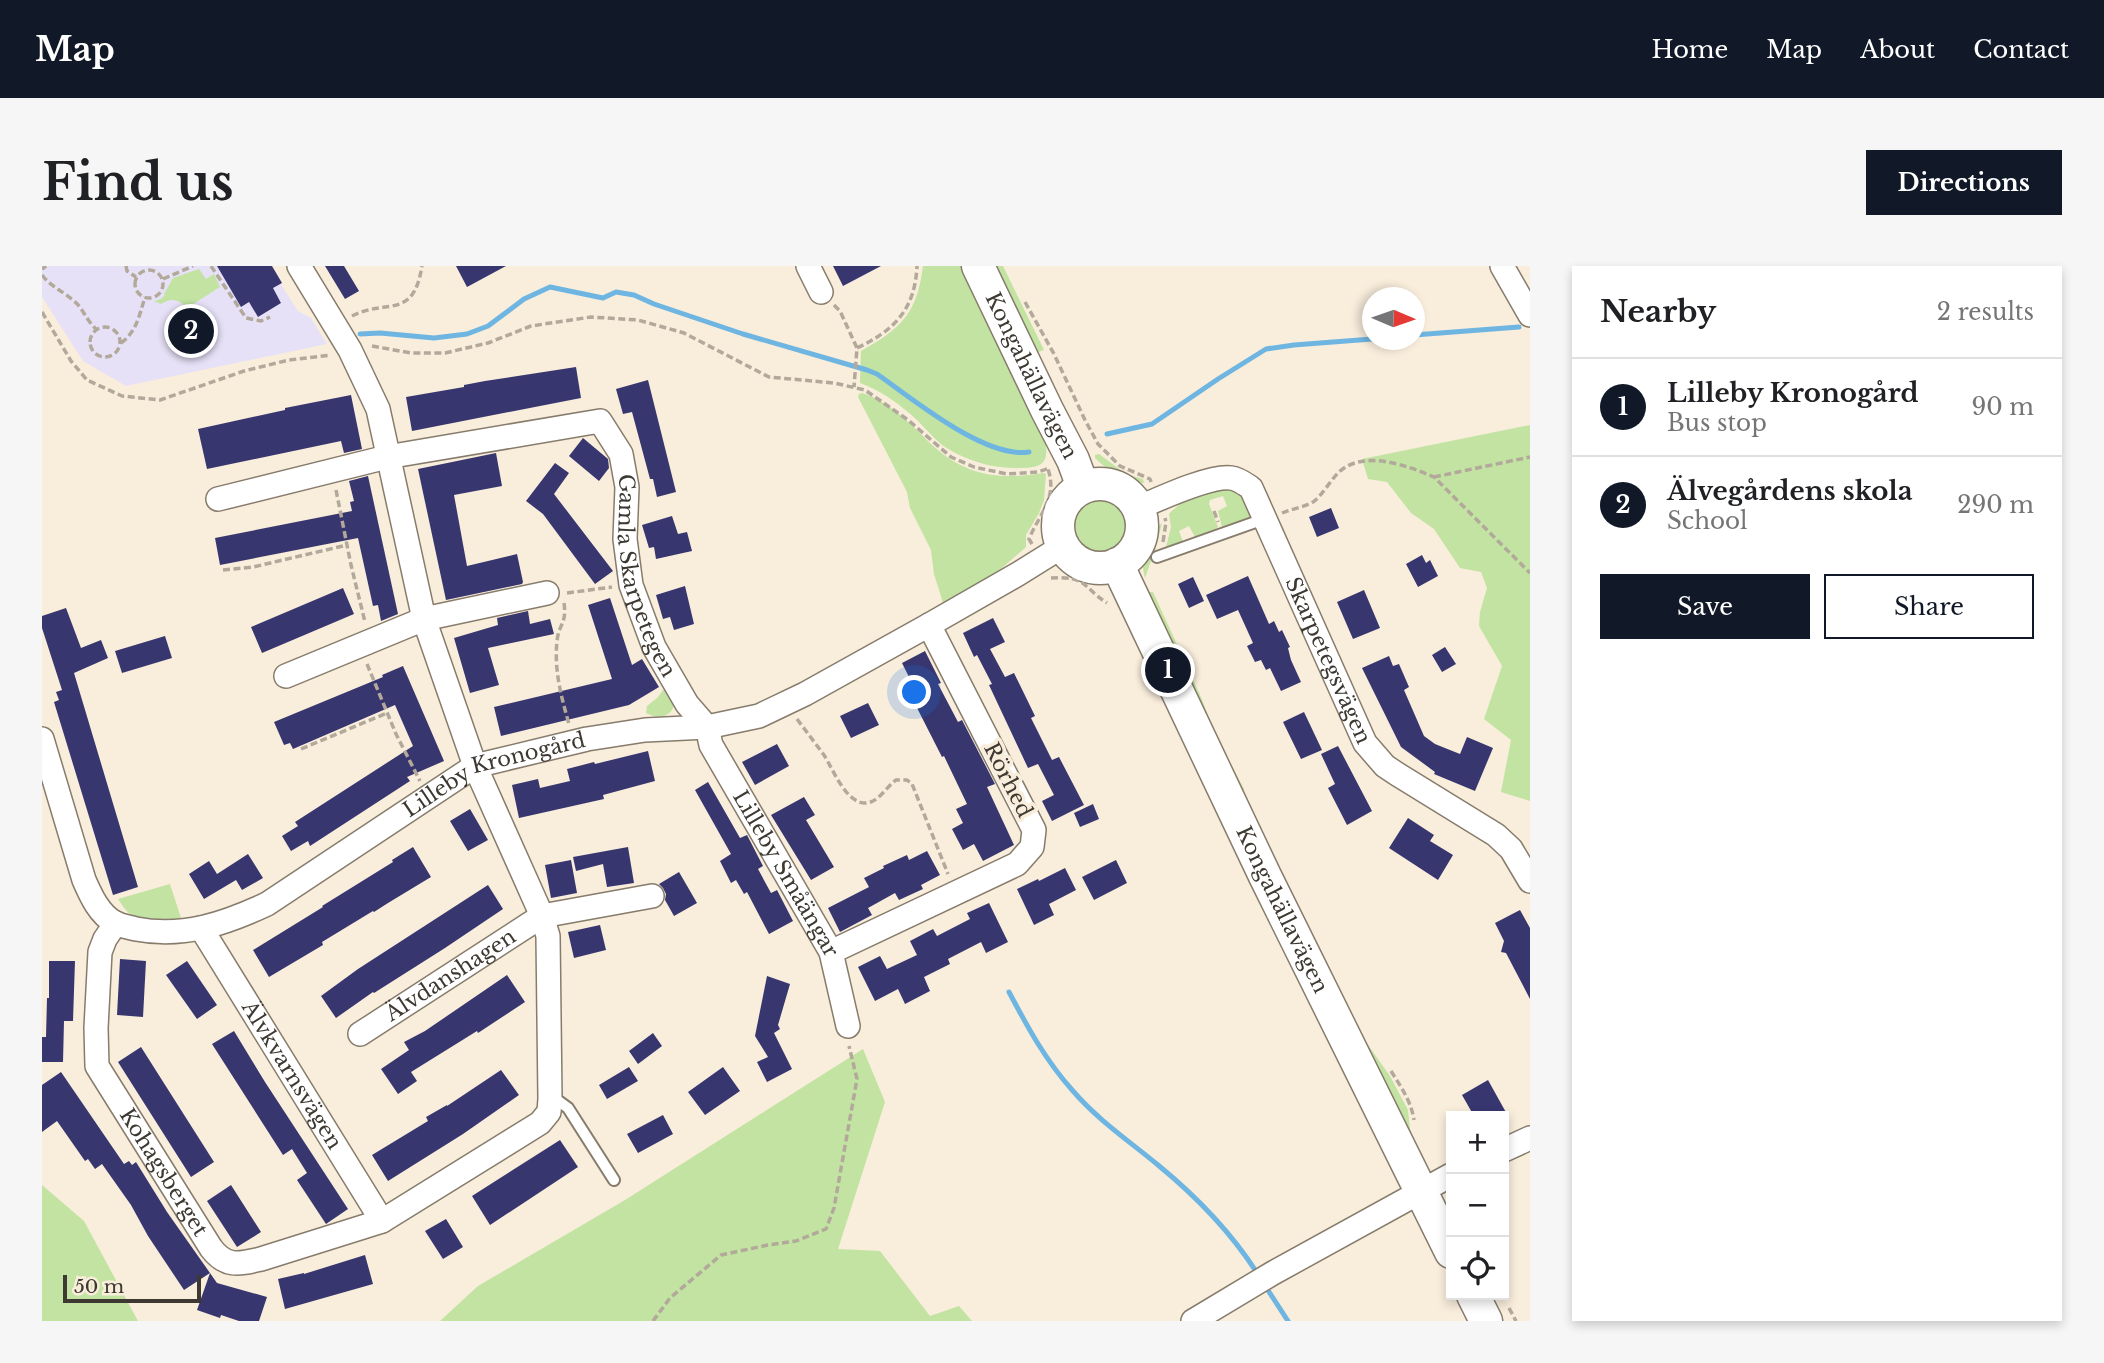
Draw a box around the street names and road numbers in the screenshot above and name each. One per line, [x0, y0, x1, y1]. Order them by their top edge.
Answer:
street label: Kongahällavägen [980, 288, 1083, 464]
street label: Gamla Skarpetegen [611, 472, 682, 682]
street label: Skarpetegsvägen [1280, 573, 1377, 748]
street label: Lilleby Kronogård [398, 727, 588, 823]
street label: Rörhed [978, 738, 1038, 822]
street label: Lilleby Småängar [727, 786, 844, 962]
street label: Kongahällavägen [1230, 822, 1334, 997]
street label: Älvdanshagen [380, 923, 521, 1028]
street label: Älvkvarnsvägen [236, 995, 348, 1154]
street label: Kohagsberget [114, 1104, 213, 1241]

